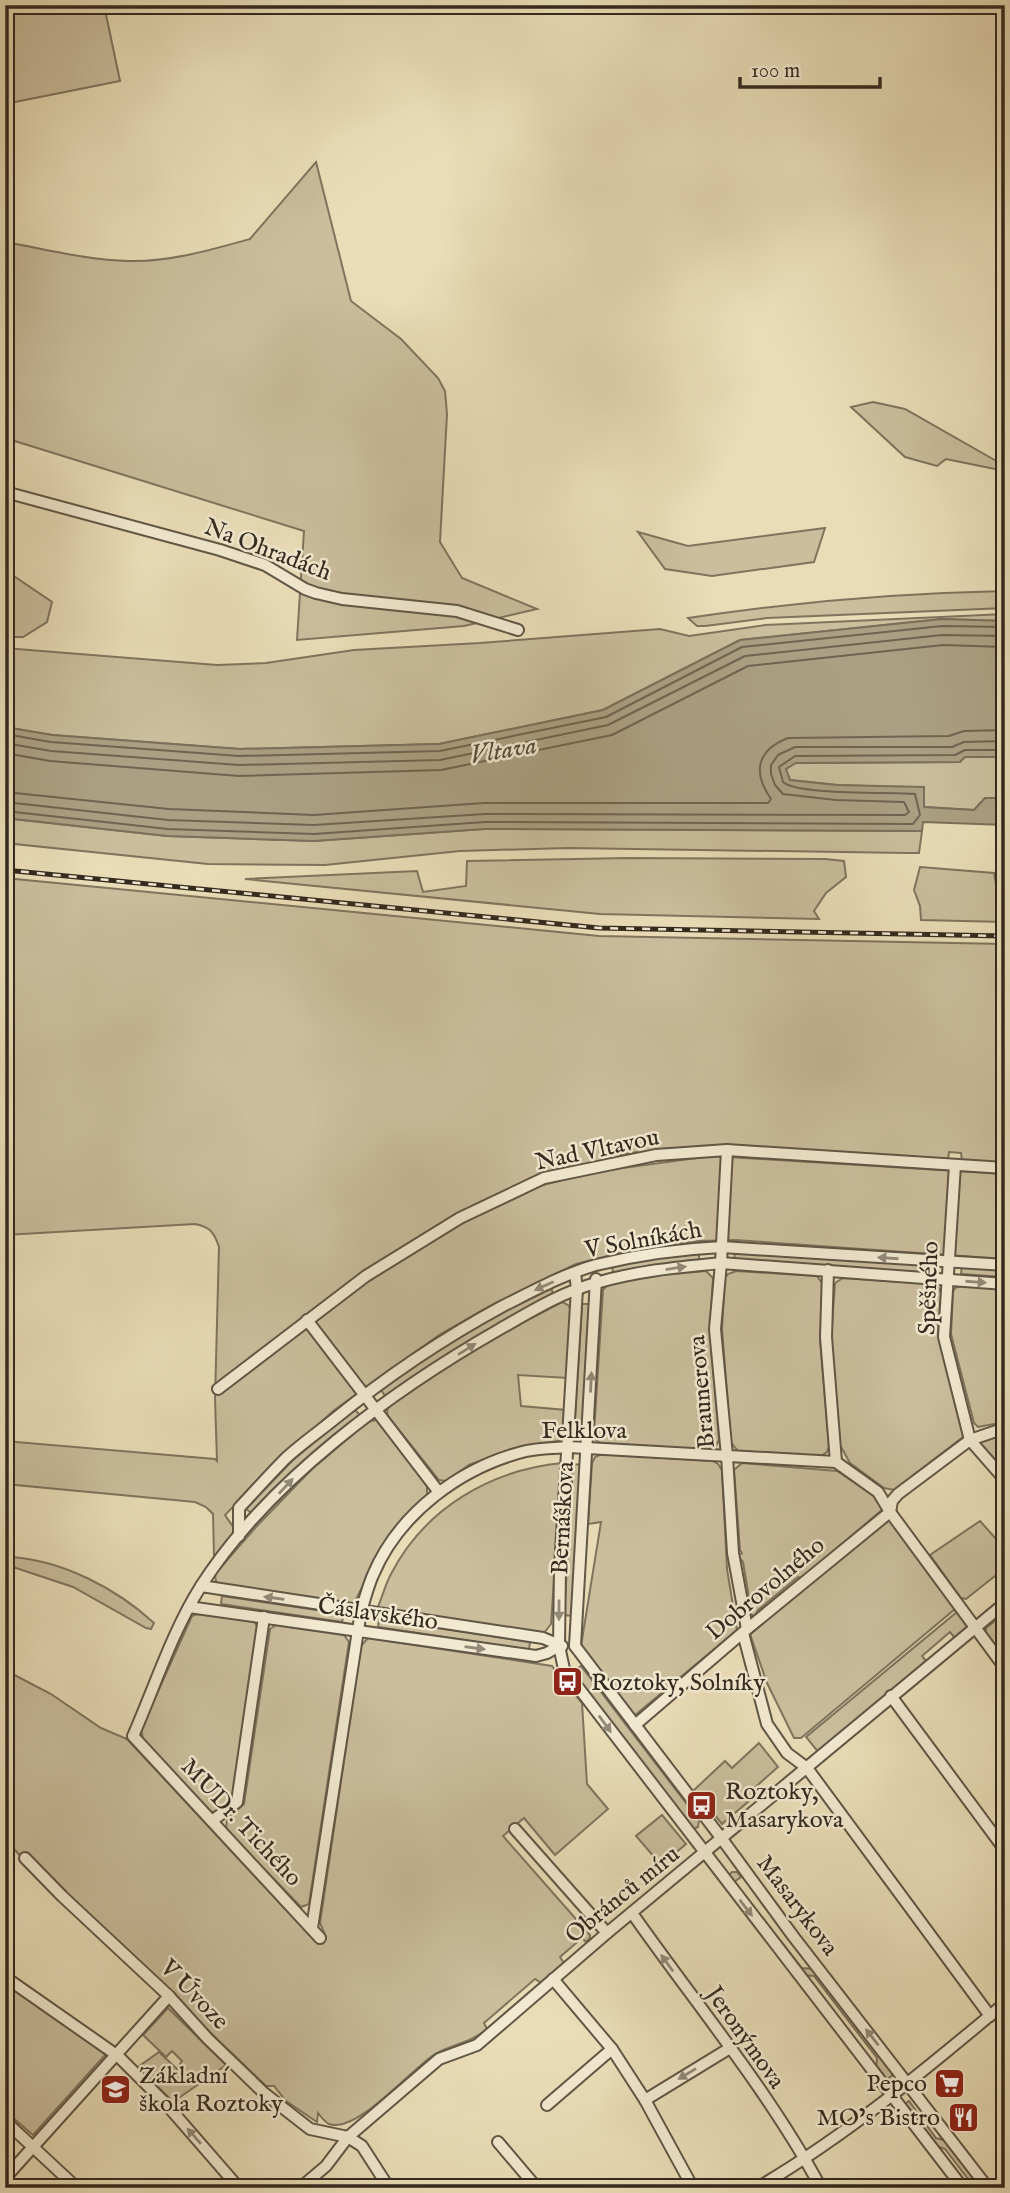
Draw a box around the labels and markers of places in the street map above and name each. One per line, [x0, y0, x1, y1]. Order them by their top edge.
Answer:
bus stop icon: Roztoky, Solníky [551, 1665, 585, 1699]
place label: Roztoky, Solníky [591, 1668, 765, 1699]
place label: Roztoky, Masarykova [725, 1777, 844, 1836]
bus stop icon: Roztoky, Masarykova [685, 1788, 719, 1822]
place label: Základní škola Roztoky [139, 2061, 283, 2120]
supermarket icon: Pepco [933, 2066, 967, 2100]
place label: Pepco [866, 2069, 927, 2100]
school or university icon: Základní škola Roztoky [99, 2072, 133, 2106]
restaurant icon: MO’s Bistro [946, 2100, 980, 2134]
place label: MO’s Bistro [817, 2103, 940, 2134]

